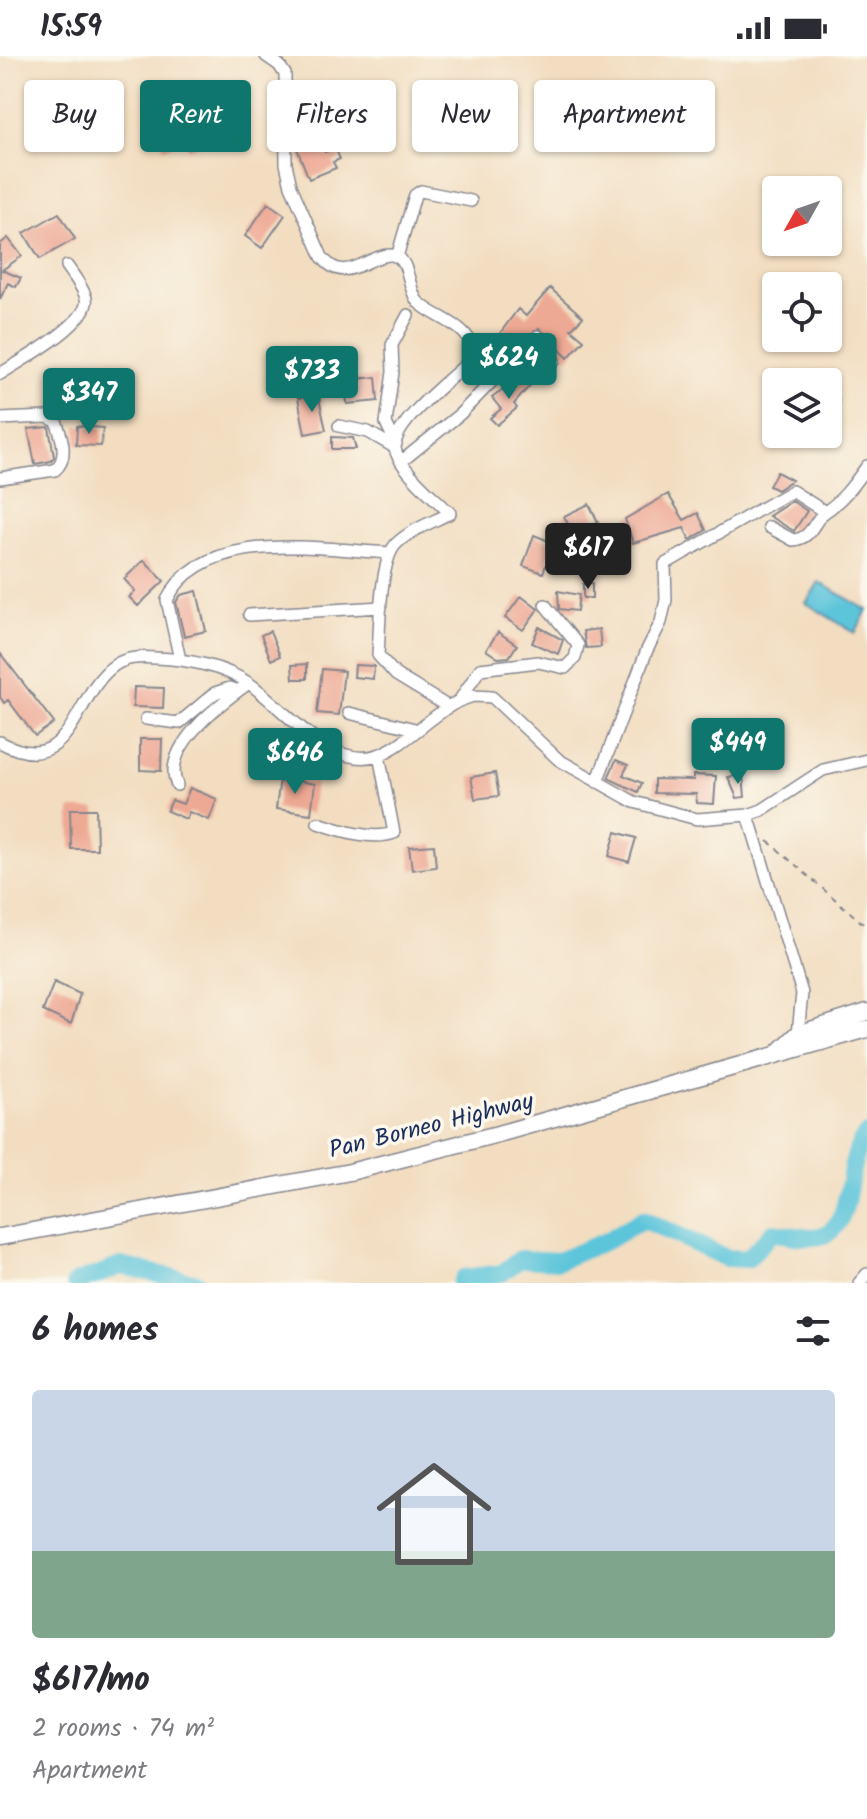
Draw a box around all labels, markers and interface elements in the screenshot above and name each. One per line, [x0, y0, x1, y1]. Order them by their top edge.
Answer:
text: 15:59 [40, 4, 102, 52]
chip: Buy [24, 80, 124, 152]
chip: Rent [140, 80, 251, 152]
chip: Filters [267, 80, 396, 152]
chip: New [412, 80, 518, 152]
chip: Apartment [534, 80, 715, 152]
north arrow [762, 176, 842, 256]
map controls [762, 176, 842, 448]
button: locate [762, 272, 842, 352]
pin: $624 [462, 333, 556, 401]
text: $624 [480, 338, 538, 380]
pin: $733 [265, 346, 359, 414]
text: $733 [284, 351, 340, 393]
pin: $347 [42, 368, 136, 436]
button: layers [762, 368, 842, 448]
text: $347 [61, 373, 117, 415]
pin: $617 [541, 523, 635, 591]
text: $617 [563, 528, 613, 570]
pin: $449 [691, 718, 785, 786]
text: $449 [710, 723, 766, 765]
pin: $646 [248, 728, 342, 796]
text: $646 [266, 733, 324, 775]
street label: Pan Borneo Highway [325, 1082, 538, 1171]
text: 6 homes [32, 1304, 158, 1358]
icon: filters [791, 1309, 835, 1353]
icon: home [362, 1442, 506, 1586]
text: $617/mo [32, 1654, 150, 1708]
text: 2 rooms · 74 m² [32, 1708, 214, 1750]
text: Apartment [32, 1750, 147, 1792]

